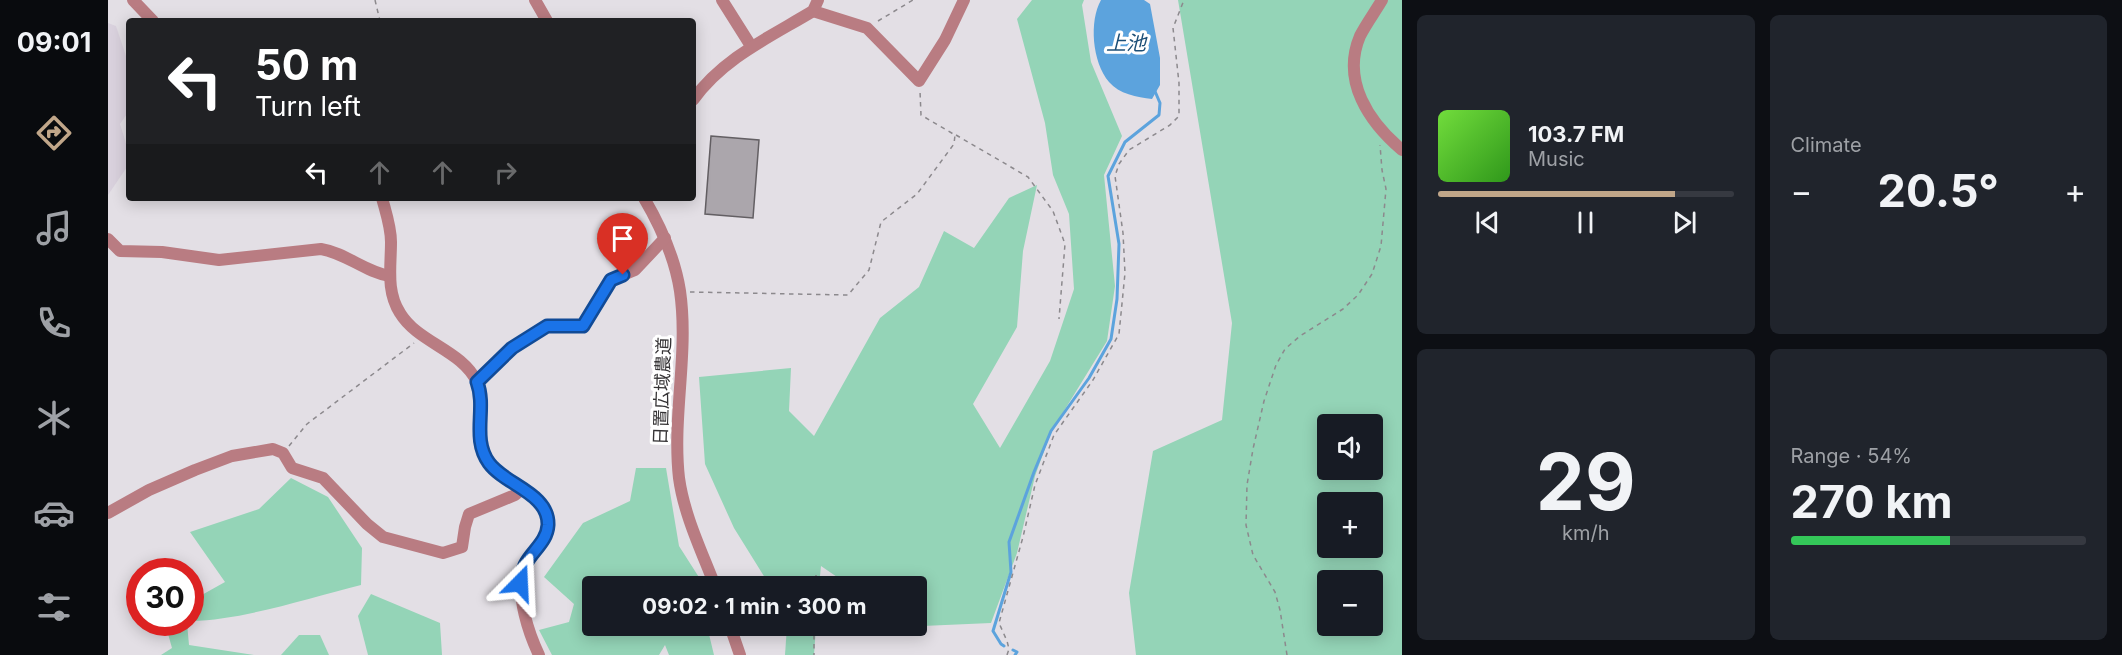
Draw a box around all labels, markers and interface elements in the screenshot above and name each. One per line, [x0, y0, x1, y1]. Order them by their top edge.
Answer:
text: 09:01 [17, 26, 91, 59]
water label: 上池 [1106, 31, 1148, 55]
text: 50 m [255, 39, 358, 90]
icon: left [156, 42, 234, 120]
text: Turn left [255, 90, 361, 123]
icon: directions [33, 112, 75, 154]
text: 103.7 FM [1528, 121, 1624, 147]
text: Climate [1791, 133, 1862, 157]
text: Music [1528, 147, 1585, 171]
icon: left [300, 156, 333, 189]
icon: ahead [363, 156, 396, 189]
icon: ahead [426, 156, 459, 189]
icon: right [489, 156, 522, 189]
text: 20.5° [1878, 163, 1999, 218]
text: − [1791, 171, 1812, 211]
text: + [2064, 171, 2086, 211]
icon: previous [1471, 206, 1504, 239]
icon: pause [1569, 206, 1602, 239]
icon: next [1668, 206, 1701, 239]
icon: music [33, 207, 75, 249]
pin [597, 213, 648, 275]
icon: arrive [606, 222, 639, 255]
icon: phone [33, 302, 75, 344]
street label: 日置広域農道 [650, 337, 674, 445]
icon: climate [33, 397, 75, 439]
map controls [1317, 414, 1383, 636]
button: sound [1317, 414, 1383, 480]
text: 29 [1536, 434, 1636, 529]
text: Range · 54% [1791, 444, 1912, 468]
text: 270 km [1791, 474, 1952, 529]
icon: car [33, 492, 75, 534]
button: + [1317, 492, 1383, 558]
text: km/h [1562, 521, 1610, 545]
position arrow [488, 551, 552, 615]
speed limit sign: 30 [126, 558, 204, 636]
button: − [1317, 570, 1383, 636]
icon: filters [33, 586, 75, 628]
text: 09:02 · 1 min · 300 m [642, 593, 867, 619]

